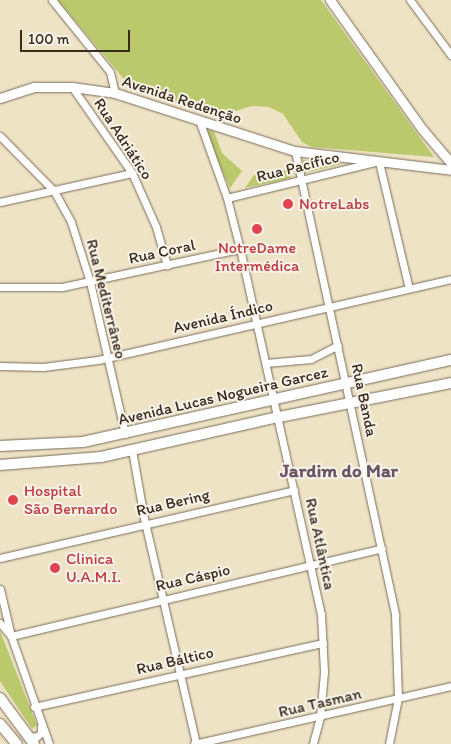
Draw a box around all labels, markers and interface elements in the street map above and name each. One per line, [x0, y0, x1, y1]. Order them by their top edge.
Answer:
scale bar [22, 20, 132, 52]
text: 100 m [28, 30, 69, 48]
street label: Avenida Redenção [120, 72, 244, 128]
street label: Rua Adriático [90, 95, 156, 183]
street label: Rua Pacífico [255, 148, 341, 186]
place label: NotreLabs [299, 194, 369, 214]
marker: NotreLabs [281, 197, 295, 211]
marker: NotreDame Intermédica [250, 222, 264, 236]
street label: Rua Coral [127, 236, 197, 268]
street label: Rua Mediterrâneo [82, 237, 130, 361]
place label: NotreDame Intermédica [215, 238, 299, 276]
street label: Avenida Índico [171, 296, 275, 338]
street label: Rua Banda [347, 362, 381, 438]
street label: Avenida Lucas Nogueira Garcez [116, 363, 330, 429]
district label: Jardim do Mar [280, 460, 398, 482]
place label: Hospital São Bernardo [24, 481, 117, 519]
street label: Rua Bering [134, 485, 212, 521]
marker: Hospital São Bernardo [6, 493, 20, 507]
street label: Rua Atlântica [301, 496, 339, 592]
place label: Clinica U.A.M.I. [66, 549, 121, 587]
street label: Rua Cáspio [154, 560, 232, 596]
marker: Clinica U.A.M.I. [48, 561, 62, 575]
street label: Rua Báltico [134, 643, 216, 679]
street label: Rua Tasman [278, 684, 362, 722]

